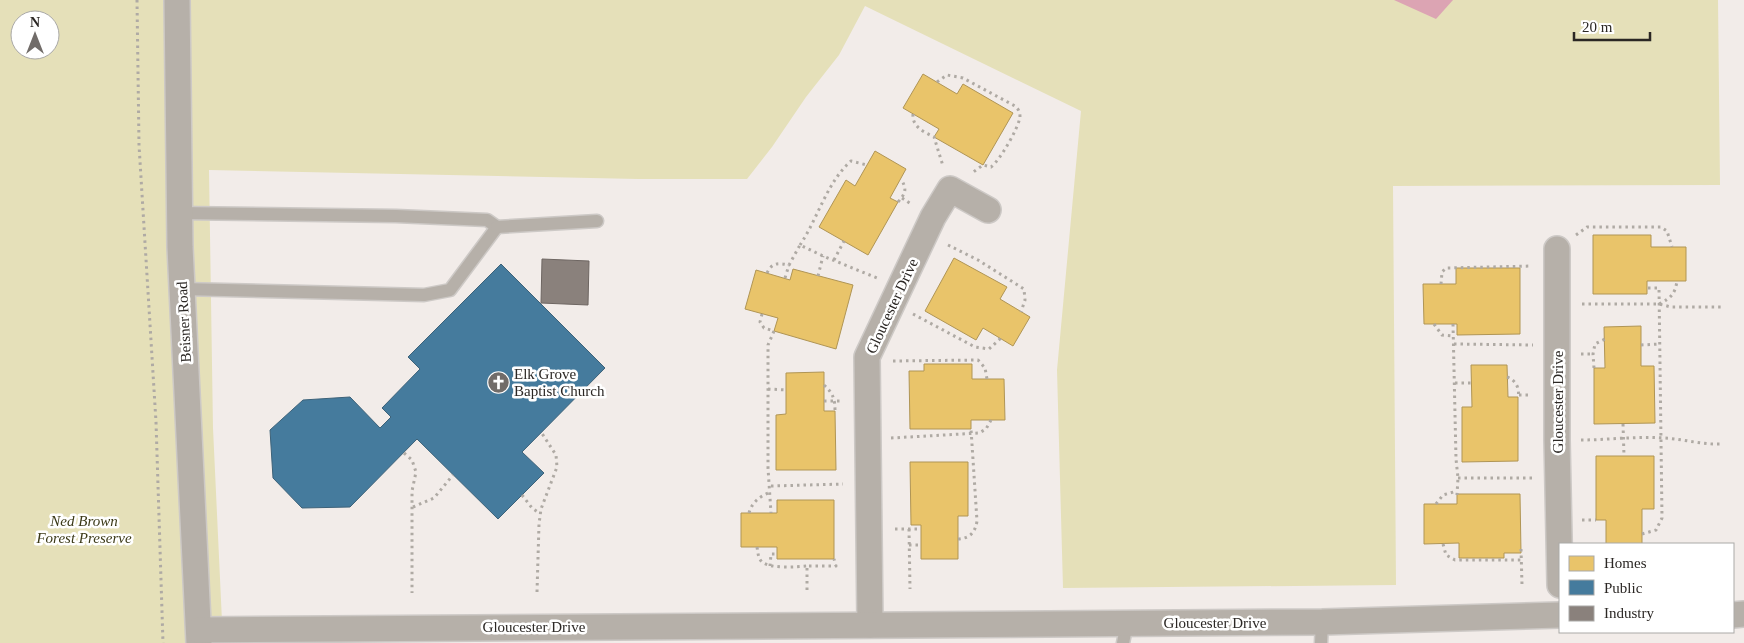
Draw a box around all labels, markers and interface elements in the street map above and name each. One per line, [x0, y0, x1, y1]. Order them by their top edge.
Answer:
north arrow [10, 10, 60, 60]
scale bar [1574, 10, 1650, 42]
text: N [30, 15, 40, 30]
text: 20 m [1582, 19, 1613, 35]
street label: Gloucester Drive [863, 256, 921, 356]
street label: Beisner Road [174, 281, 194, 363]
street label: Gloucester Drive [1550, 350, 1566, 453]
place label: Elk Grove Baptist Church [514, 366, 605, 399]
church icon: Elk Grove Baptist Church [486, 371, 510, 395]
park label: Ned Brown Forest Preserve [35, 513, 132, 546]
legend [1559, 543, 1734, 633]
text: Homes [1604, 555, 1647, 571]
text: Public [1604, 580, 1643, 596]
text: Industry [1604, 605, 1654, 621]
street label: Gloucester Drive [1164, 615, 1267, 631]
street label: Gloucester Drive [483, 619, 586, 635]

